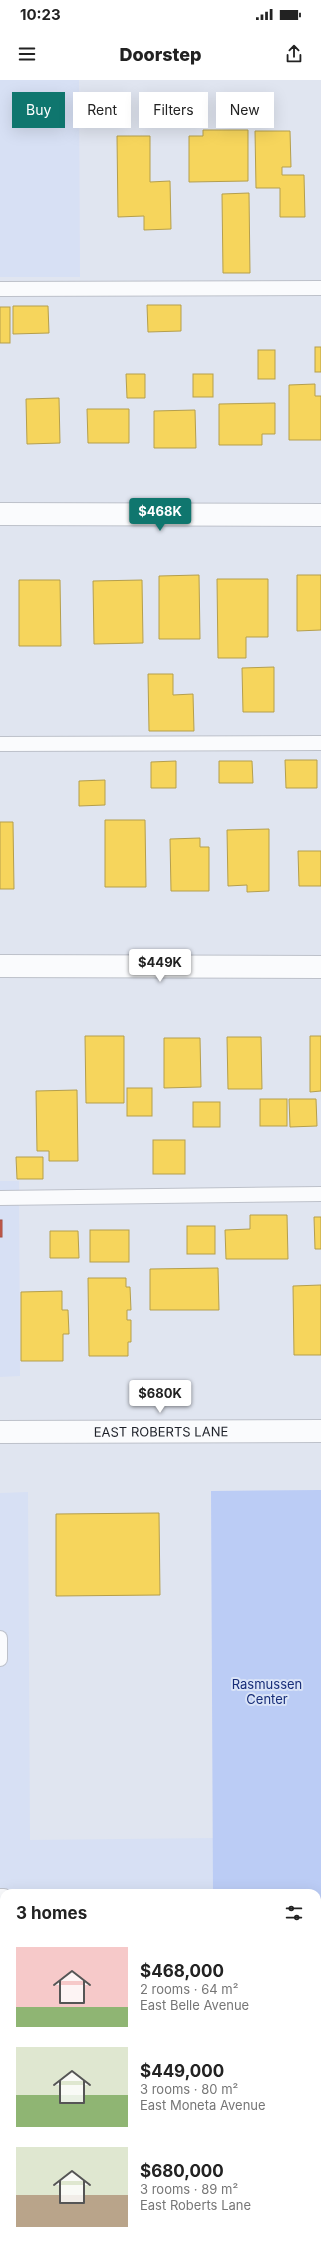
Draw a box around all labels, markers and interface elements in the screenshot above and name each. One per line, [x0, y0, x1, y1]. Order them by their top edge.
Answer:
text: 10:23 [20, 5, 61, 24]
icon: menu [16, 43, 38, 65]
icon: share [283, 43, 305, 65]
text: Doorstep [119, 44, 202, 65]
chip: Buy [12, 92, 65, 128]
chip: Rent [73, 92, 131, 128]
chip: Filters [139, 92, 208, 128]
chip: New [216, 92, 274, 128]
pin: $468K [132, 498, 188, 532]
text: $468K [138, 503, 182, 519]
pin: $449K [132, 949, 188, 983]
text: $449K [138, 954, 182, 970]
pin: $680K [132, 1380, 188, 1414]
text: $680K [138, 1385, 182, 1401]
street label: EAST ROBERTS LANE [94, 1423, 228, 1440]
park label: Rasmussen Center [232, 1676, 302, 1707]
icon: filters [283, 1902, 305, 1924]
text: 3 homes [16, 1903, 87, 1923]
text: $468,000 [140, 1961, 224, 1981]
icon: home [48, 1963, 96, 2011]
text: 2 rooms · 64 m² [140, 1981, 238, 1997]
text: East Belle Avenue [140, 1997, 249, 2013]
text: $449,000 [140, 2061, 224, 2081]
icon: home [48, 2063, 96, 2111]
text: 3 rooms · 80 m² [140, 2081, 238, 2097]
text: East Moneta Avenue [140, 2097, 266, 2113]
text: $680,000 [140, 2161, 224, 2181]
icon: home [48, 2163, 96, 2211]
text: 3 rooms · 89 m² [140, 2181, 238, 2197]
text: East Roberts Lane [140, 2197, 251, 2213]

